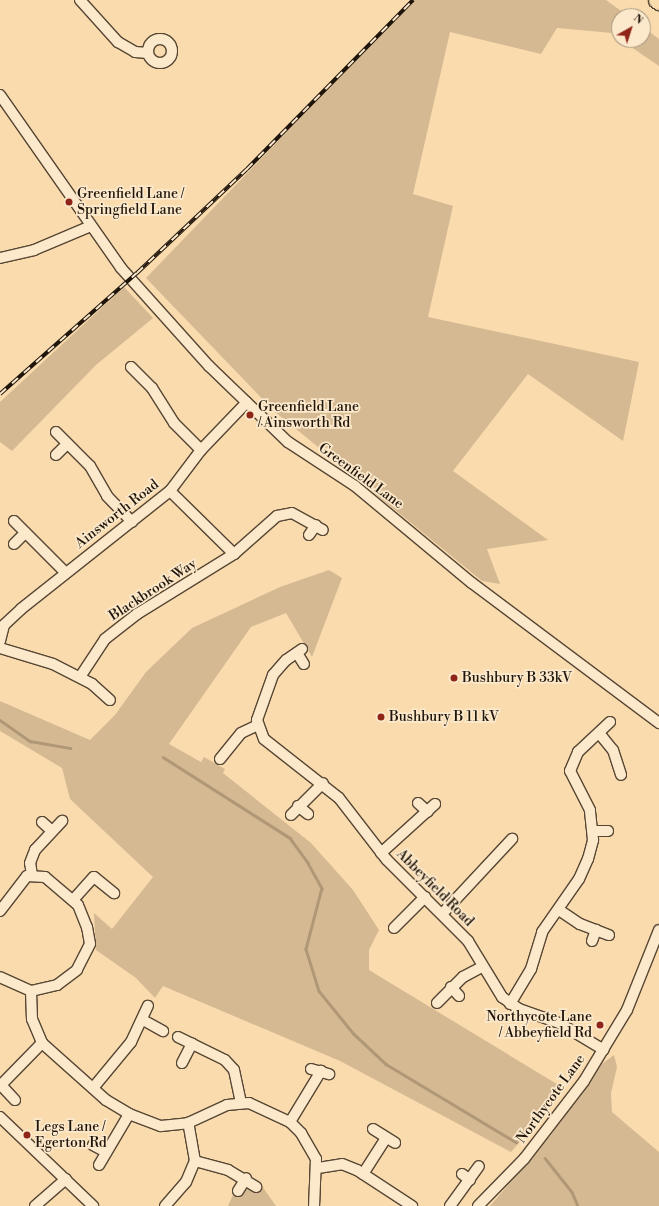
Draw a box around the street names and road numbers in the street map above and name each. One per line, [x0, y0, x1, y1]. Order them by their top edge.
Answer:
street label: Greenfield Lane [315, 439, 407, 513]
street label: Ainsworth Road [72, 476, 162, 552]
street label: Blackbrook Way [106, 556, 200, 624]
street label: Abbeyfield Road [393, 846, 477, 930]
street label: Northycote Lane [513, 1051, 589, 1147]

